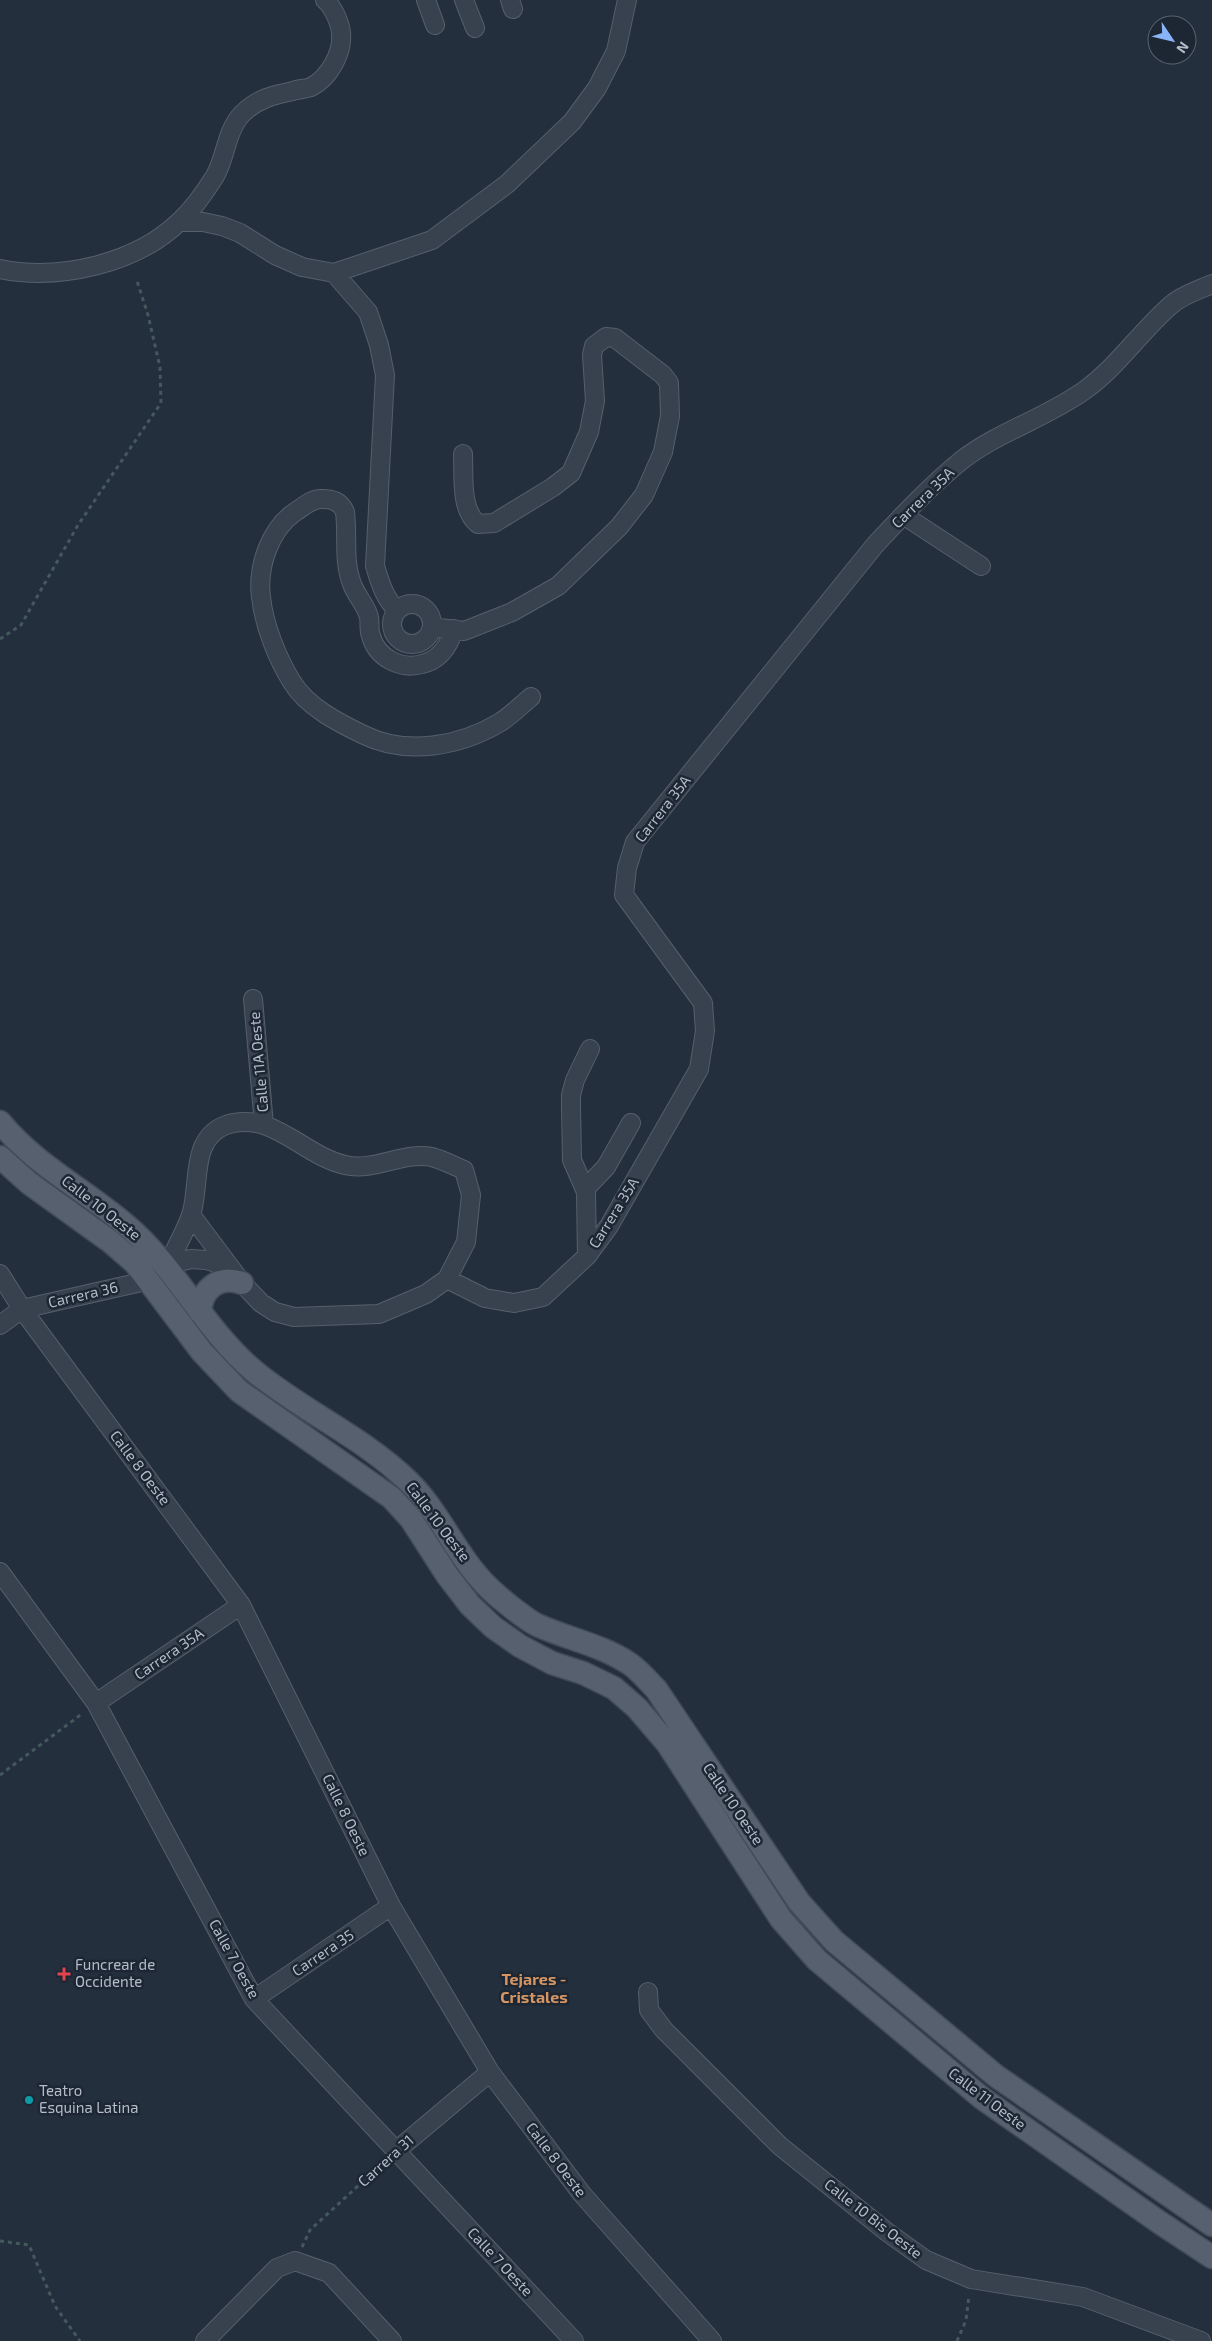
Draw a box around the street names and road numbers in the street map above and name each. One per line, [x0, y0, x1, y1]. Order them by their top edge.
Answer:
street label: Carrera 35A [887, 463, 958, 532]
street label: Carrera 35A [630, 771, 694, 845]
street label: Calle 11A Oeste [245, 1011, 271, 1113]
street label: Calle 10 Oeste [59, 1171, 145, 1244]
street label: Carrera 35A [584, 1173, 642, 1251]
street label: Carrera 36 [46, 1277, 119, 1311]
street label: Calle 8 Oeste [107, 1426, 175, 1508]
street label: Calle 10 Oeste [403, 1478, 475, 1565]
street label: Carrera 35A [130, 1623, 207, 1683]
street label: Calle 10 Oeste [700, 1759, 768, 1848]
street label: Calle 8 Oeste [319, 1771, 374, 1859]
street label: Calle 7 Oeste [206, 1916, 264, 2001]
street label: Carrera 35 [288, 1925, 357, 1979]
street label: Calle 11 Oeste [946, 2063, 1030, 2133]
street label: Calle 8 Oeste [523, 2118, 591, 2200]
street label: Carrera 31 [354, 2131, 417, 2190]
street label: Calle 10 Bis Oeste [821, 2175, 926, 2262]
street label: Calle 7 Oeste [464, 2223, 537, 2299]

